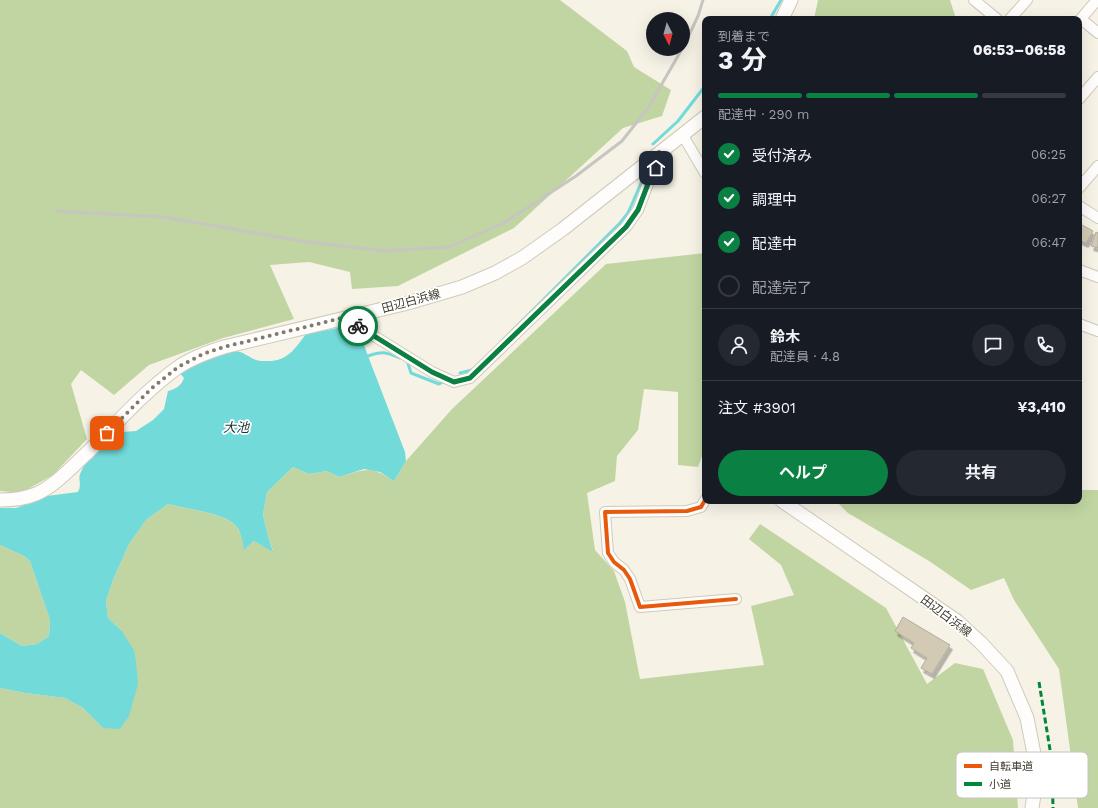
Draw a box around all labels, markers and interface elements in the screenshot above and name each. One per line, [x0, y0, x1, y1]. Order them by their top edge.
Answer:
north arrow [646, 12, 690, 56]
map controls [646, 12, 690, 56]
text: 到着まで [718, 29, 770, 44]
text: 06:53–06:58 [973, 41, 1066, 59]
text: 3 分 [718, 45, 767, 75]
text: 配達中 · 290 m [718, 107, 809, 122]
icon: check [718, 143, 740, 165]
text: 受付済み [752, 147, 812, 165]
text: 06:25 [1031, 147, 1066, 162]
pin [639, 151, 673, 185]
icon: home [645, 157, 667, 179]
icon: check [718, 187, 740, 209]
text: 調理中 [752, 191, 797, 209]
text: 06:27 [1032, 191, 1066, 206]
icon: check [718, 231, 740, 253]
text: 配達中 [752, 235, 797, 253]
text: 06:47 [1032, 235, 1066, 250]
text: 配達完了 [752, 279, 812, 297]
street label: 田辺白浜線 [380, 286, 442, 316]
courier [338, 306, 378, 346]
icon: bike [347, 315, 369, 337]
button: person [718, 324, 760, 366]
button: chat [972, 324, 1014, 366]
button: phone [1024, 324, 1066, 366]
text: 鈴木 [770, 328, 800, 346]
text: 配達員 · 4.8 [770, 349, 840, 364]
text: ¥3,410 [1017, 398, 1066, 416]
text: 注文 #3901 [718, 399, 796, 417]
pin [90, 416, 124, 450]
water label: 大池 [223, 420, 251, 435]
icon: bag [96, 422, 118, 444]
button: ヘルプ [718, 450, 888, 496]
button: 共有 [896, 450, 1066, 496]
street label: 田辺白浜線 [918, 592, 974, 640]
legend [956, 752, 1088, 798]
text: 自転車道 [989, 760, 1033, 773]
text: 小道 [989, 778, 1011, 791]

